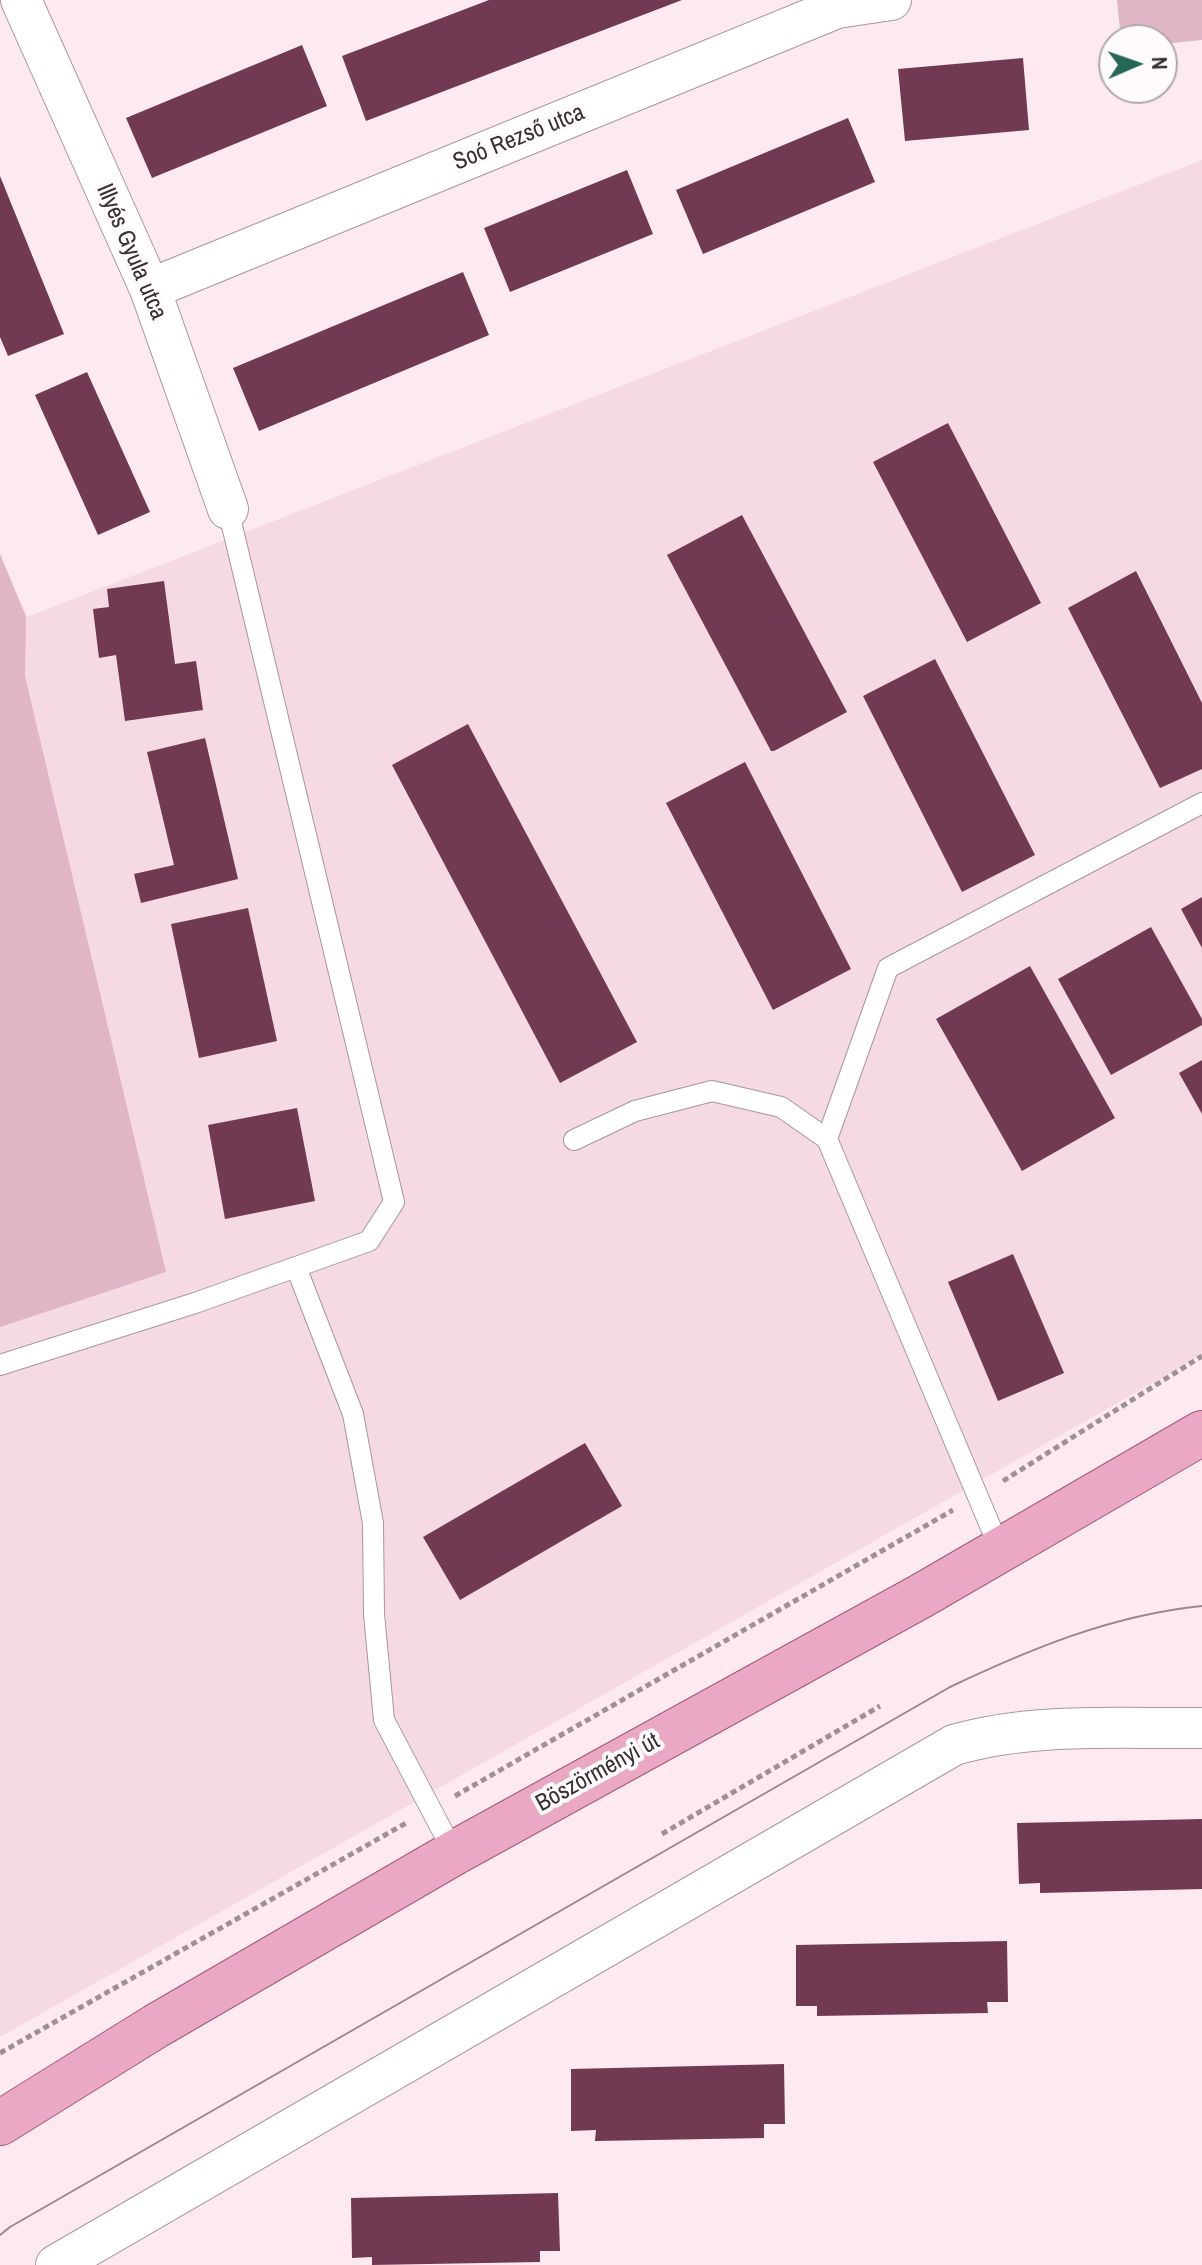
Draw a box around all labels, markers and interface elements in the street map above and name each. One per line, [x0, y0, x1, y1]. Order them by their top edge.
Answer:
north arrow [1098, 24, 1178, 104]
text: N [1145, 56, 1175, 70]
street label: Soó Rezső utca [449, 99, 589, 177]
street label: Illyés Gyula utca [90, 180, 172, 324]
street label: Böszörményi út [531, 1727, 665, 1819]

